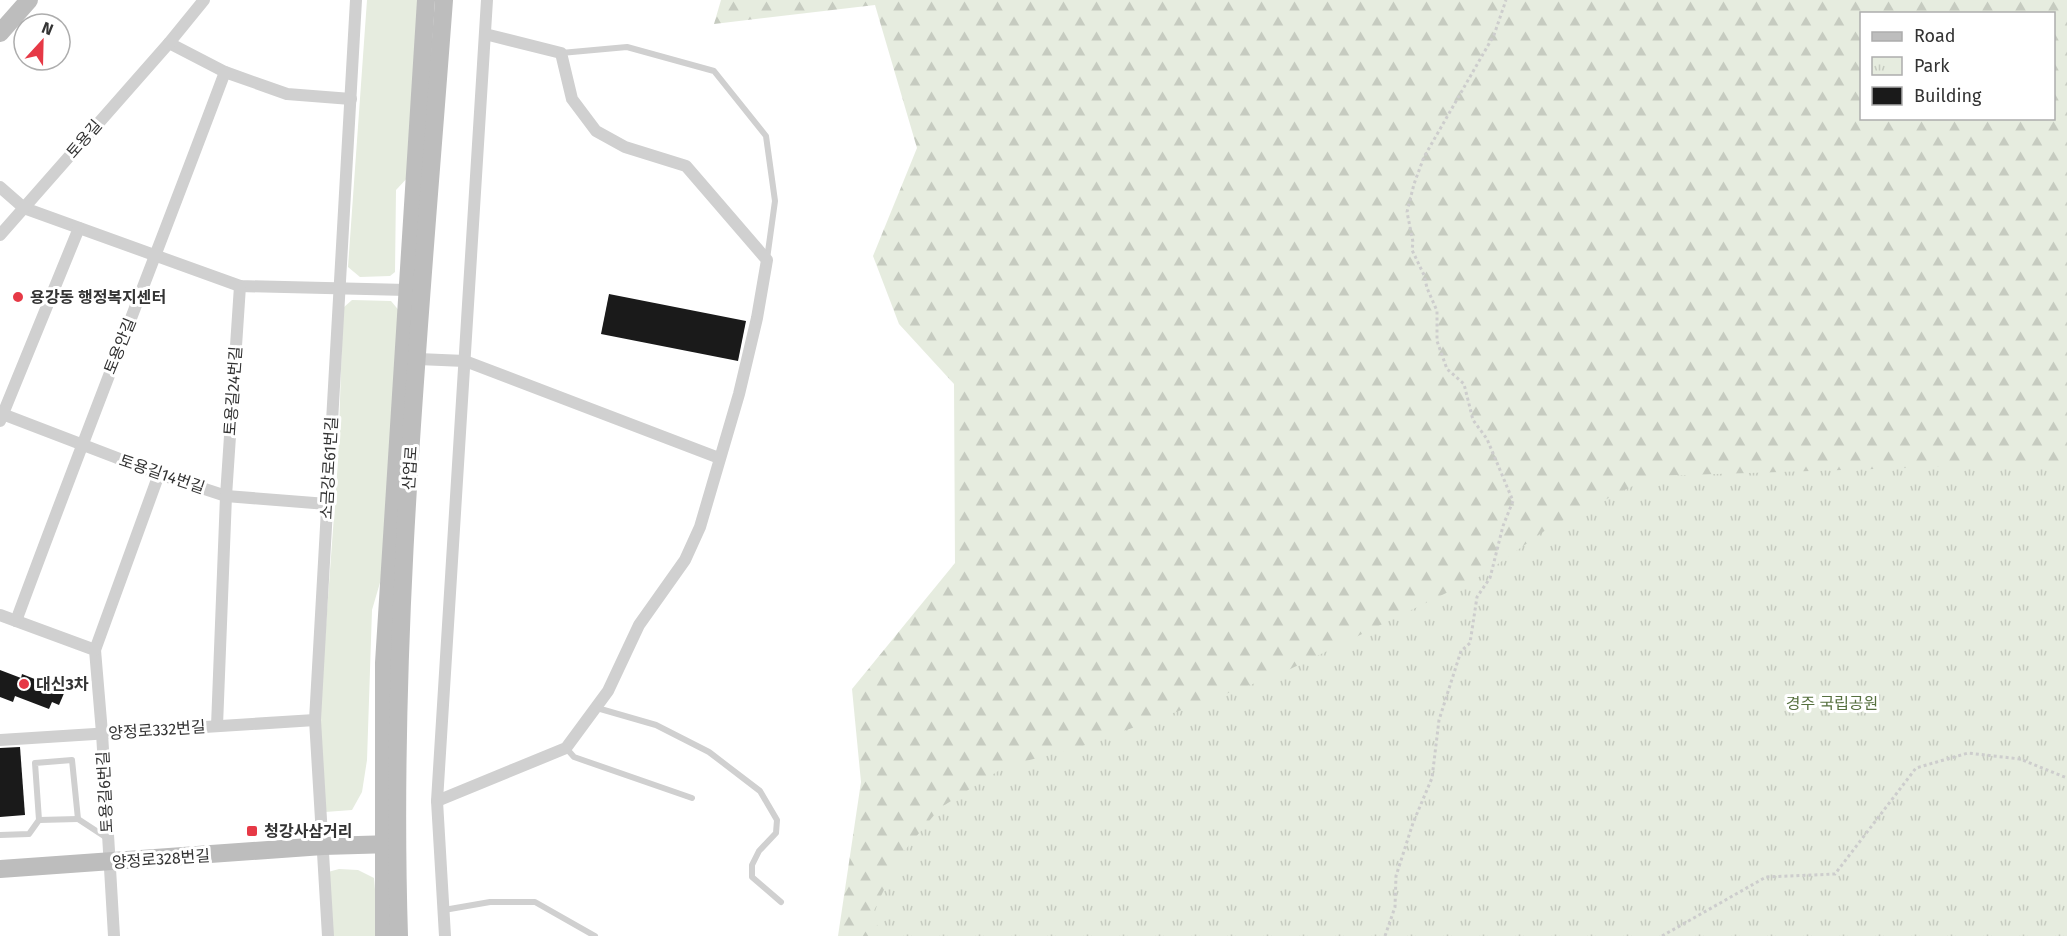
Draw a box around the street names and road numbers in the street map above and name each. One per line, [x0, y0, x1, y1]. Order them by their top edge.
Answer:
street label: 토용길 [62, 116, 106, 162]
street label: 토용안길 [100, 315, 140, 377]
street label: 토용길24번길 [220, 346, 246, 436]
street label: 소금강로61번길 [317, 416, 341, 520]
street label: 산업로 [399, 445, 421, 491]
street label: 토용길14번길 [117, 451, 207, 497]
street label: 양정로332번길 [108, 717, 206, 743]
street label: 토용길6번길 [93, 750, 117, 834]
street label: 양정로328번길 [111, 846, 211, 872]

